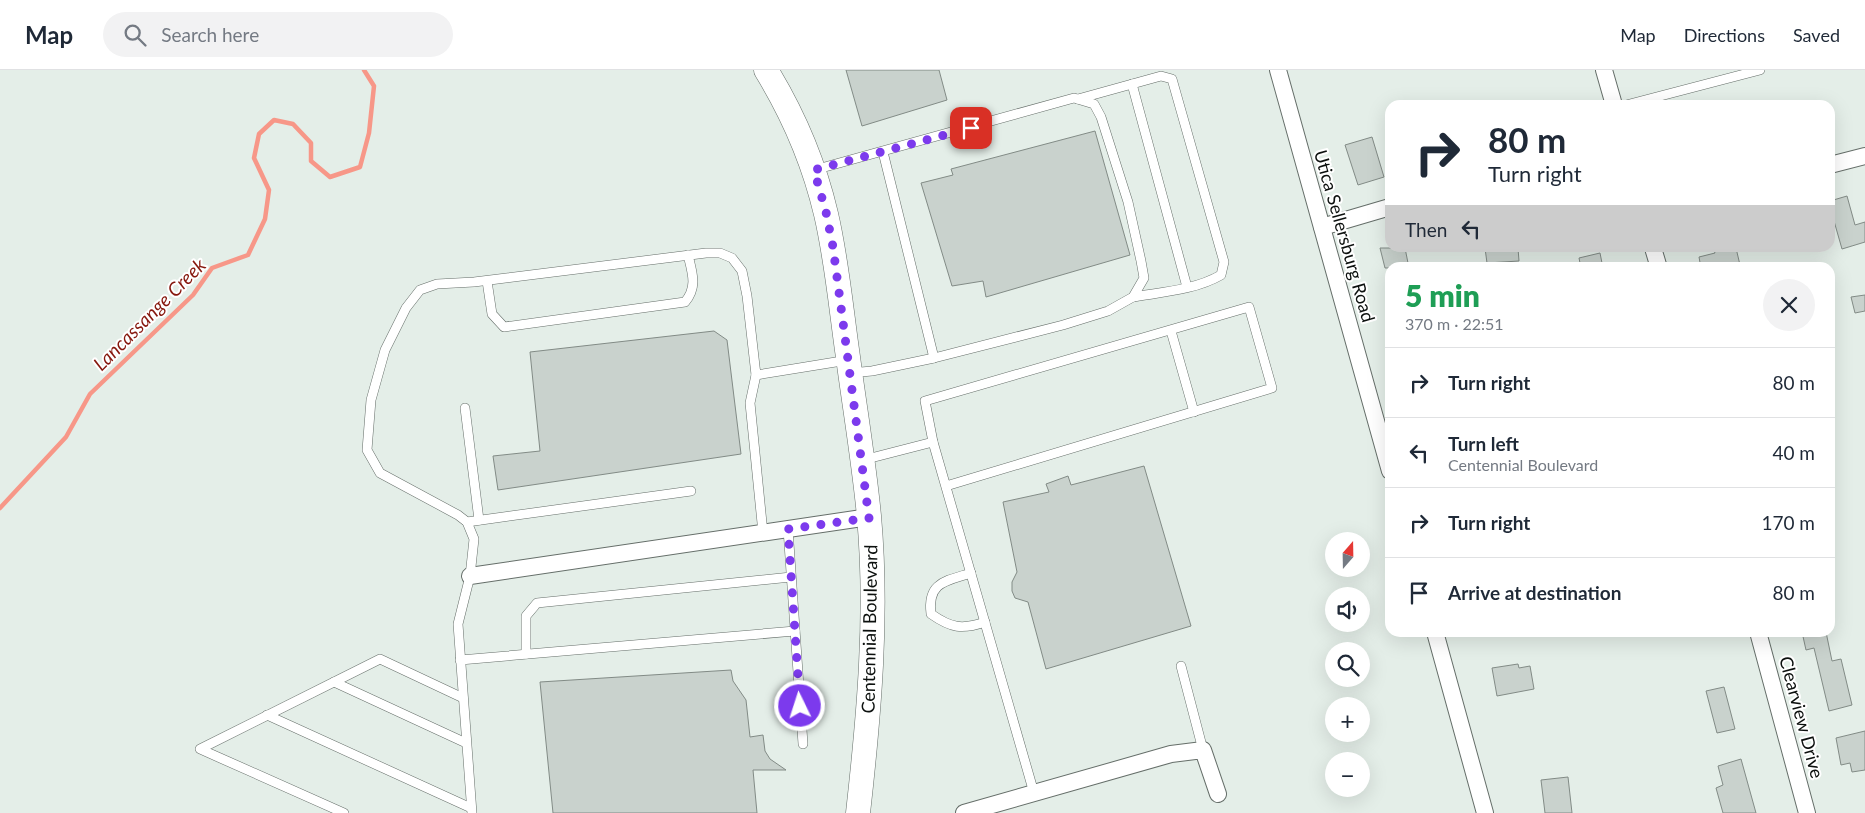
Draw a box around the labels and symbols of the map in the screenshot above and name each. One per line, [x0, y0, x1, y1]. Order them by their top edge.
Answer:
pin [950, 107, 992, 149]
street label: Utica Sellersburg Road [1310, 147, 1380, 325]
water label: Lancassange Creek [88, 252, 211, 375]
north arrow [1325, 532, 1370, 578]
street label: Centennial Boulevard [857, 544, 881, 714]
street label: Clearview Drive [1775, 653, 1829, 781]
position arrow [773, 679, 825, 731]

